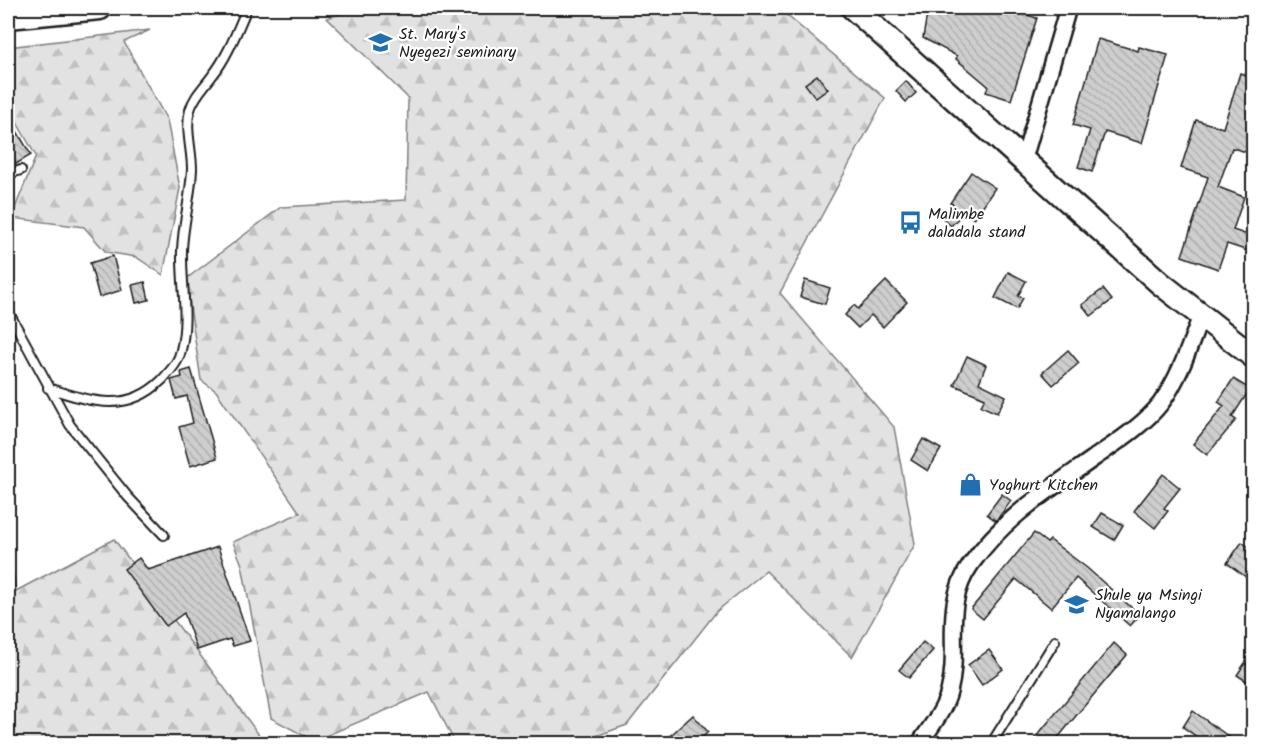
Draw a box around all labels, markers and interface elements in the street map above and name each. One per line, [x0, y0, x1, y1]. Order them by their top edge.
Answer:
place label: St. Mary's Nyegezi seminary [399, 22, 516, 65]
school or university icon: St. Mary's Nyegezi seminary [368, 30, 394, 56]
place label: Malimbe daladala stand [928, 202, 1026, 245]
bus stop icon: Malimbe daladala stand [897, 210, 923, 236]
shop icon: Yoghurt Kitchen [958, 472, 984, 498]
place label: Yoghurt Kitchen [989, 473, 1098, 498]
place label: Shule ya Msingi Nyamalango [1095, 583, 1203, 626]
school or university icon: Shule ya Msingi Nyamalango [1064, 591, 1090, 617]

